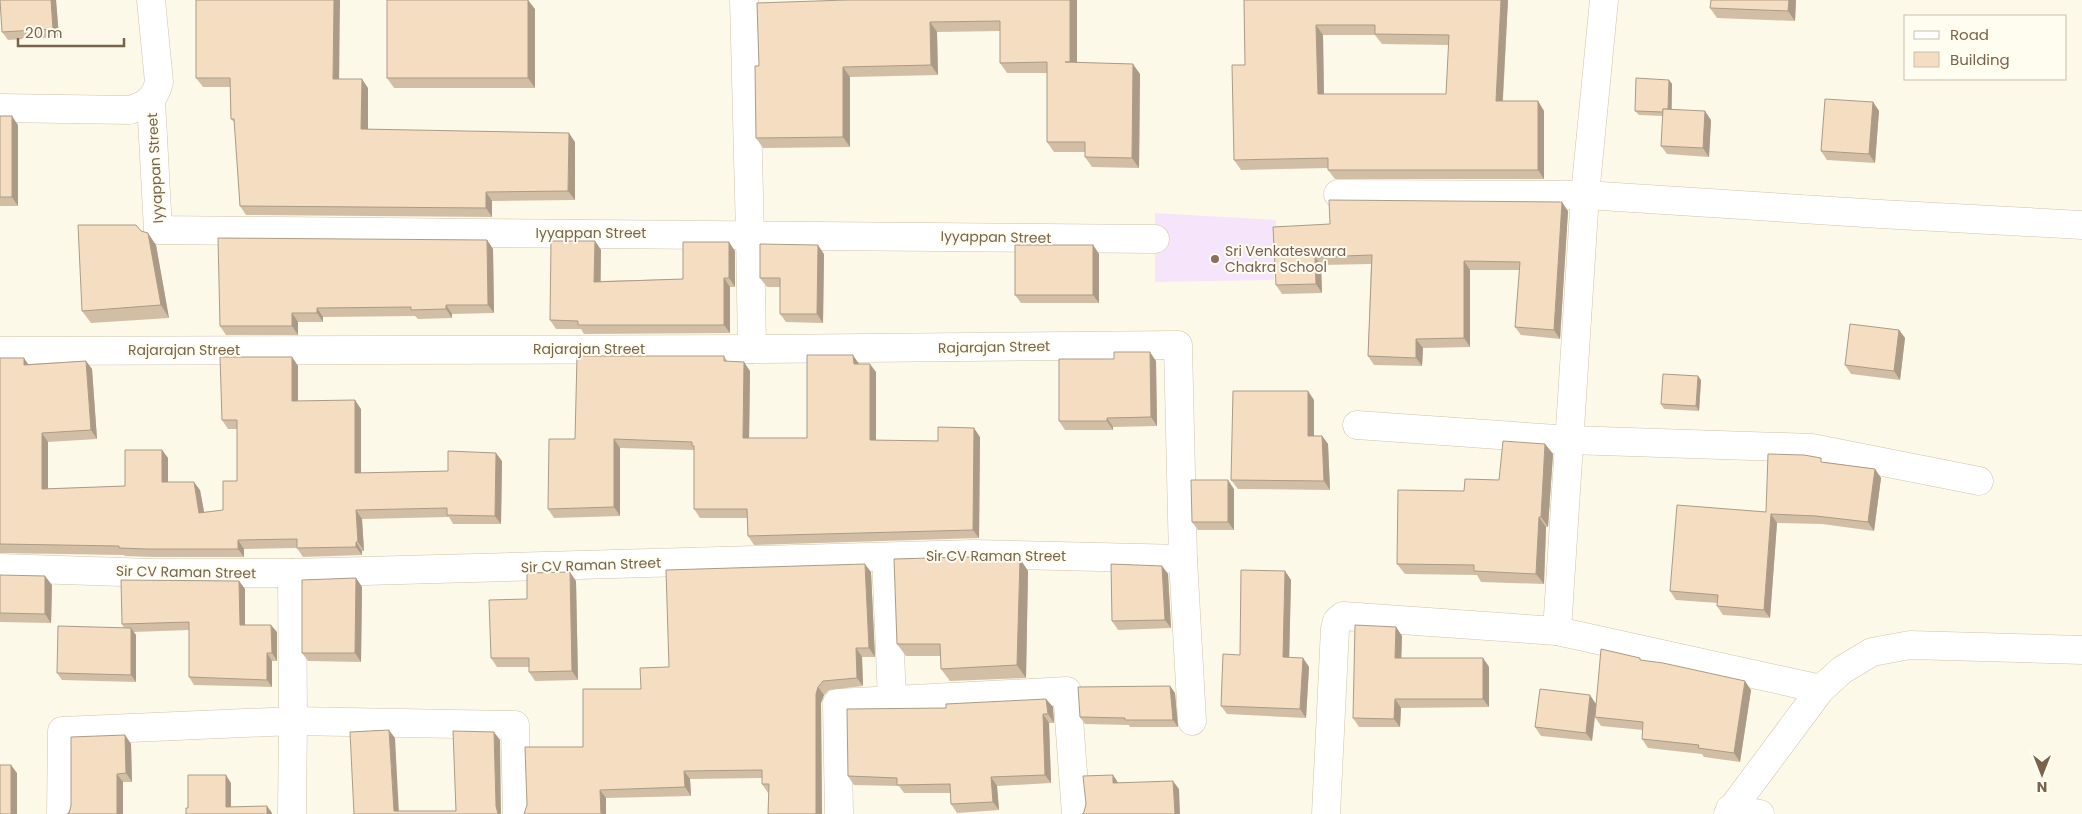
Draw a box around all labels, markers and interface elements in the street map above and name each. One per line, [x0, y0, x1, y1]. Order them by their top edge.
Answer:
scale bar [18, 15, 124, 47]
legend [1904, 15, 2067, 80]
text: 20 m [25, 22, 63, 43]
text: Road [1950, 24, 1989, 45]
text: Building [1950, 49, 2010, 70]
street label: Iyyappan Street [142, 112, 168, 224]
street label: Iyyappan Street [536, 223, 646, 243]
street label: Iyyappan Street [940, 226, 1052, 248]
place label: Sri Venkateswara Chakra School [1225, 241, 1346, 277]
marker: Sri Venkateswara Chakra School [1209, 253, 1221, 265]
street label: Rajarajan Street [938, 336, 1050, 358]
street label: Rajarajan Street [533, 339, 645, 359]
street label: Rajarajan Street [128, 340, 240, 360]
street label: Sir CV Raman Street [926, 546, 1066, 566]
street label: Sir CV Raman Street [521, 553, 661, 577]
street label: Sir CV Raman Street [116, 561, 256, 583]
north arrow [2017, 749, 2067, 799]
text: N [2037, 777, 2047, 797]

